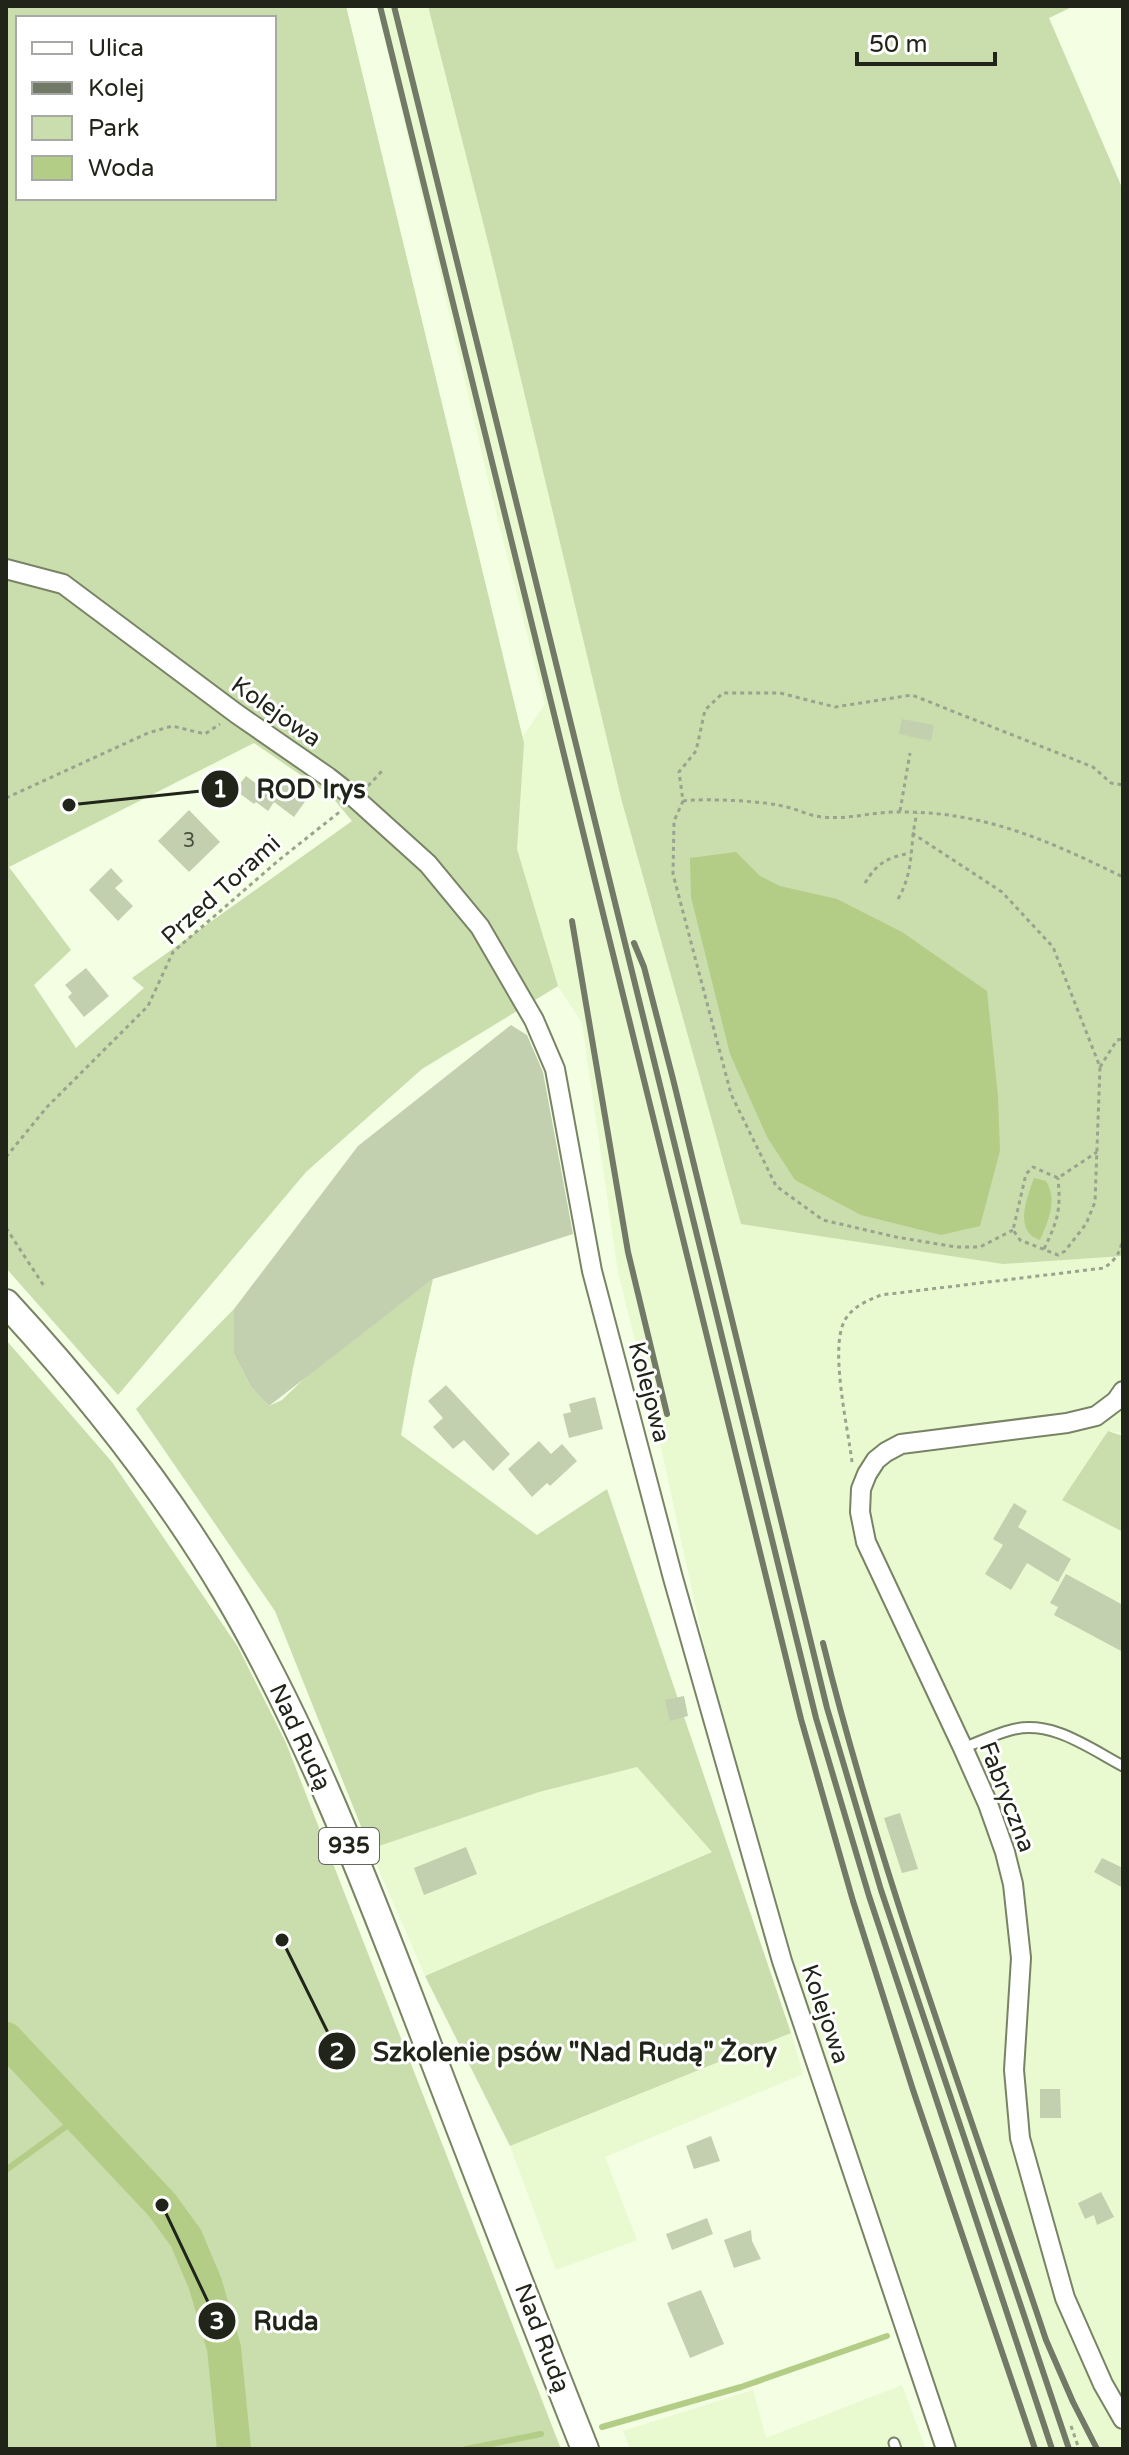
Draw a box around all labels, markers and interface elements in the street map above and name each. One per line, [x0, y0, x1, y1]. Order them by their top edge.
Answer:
legend [16, 16, 276, 200]
scale bar [857, 16, 995, 66]
text: 50 m [869, 30, 927, 59]
text: Ulica [88, 34, 144, 63]
text: Kolej [88, 74, 144, 103]
text: Park [88, 114, 139, 143]
text: Woda [88, 154, 154, 183]
street label: Kolejowa [225, 671, 327, 753]
callout: ROD Irys [200, 764, 382, 814]
text: ROD Irys [256, 774, 366, 805]
text: 1 [212, 775, 228, 804]
street label: Przed Torami [155, 829, 287, 951]
house number: 3 [183, 829, 195, 853]
street label: Kolejowa [622, 1338, 676, 1446]
street label: Nad Rudą [263, 1679, 337, 1795]
street label: Fabryczna [973, 1738, 1041, 1856]
road number: 935 [319, 1828, 379, 1864]
street label: Kolejowa [795, 1961, 855, 2067]
callout: Szkolenie psów "Nad Rudą" Żory [317, 2026, 793, 2076]
text: Szkolenie psów "Nad Rudą" Żory [373, 2037, 777, 2068]
text: 2 [329, 2038, 345, 2067]
street label: Nad Rudą [508, 2279, 576, 2397]
callout: Ruda [197, 2296, 335, 2346]
text: Ruda [253, 2306, 319, 2337]
text: 3 [209, 2307, 225, 2336]

